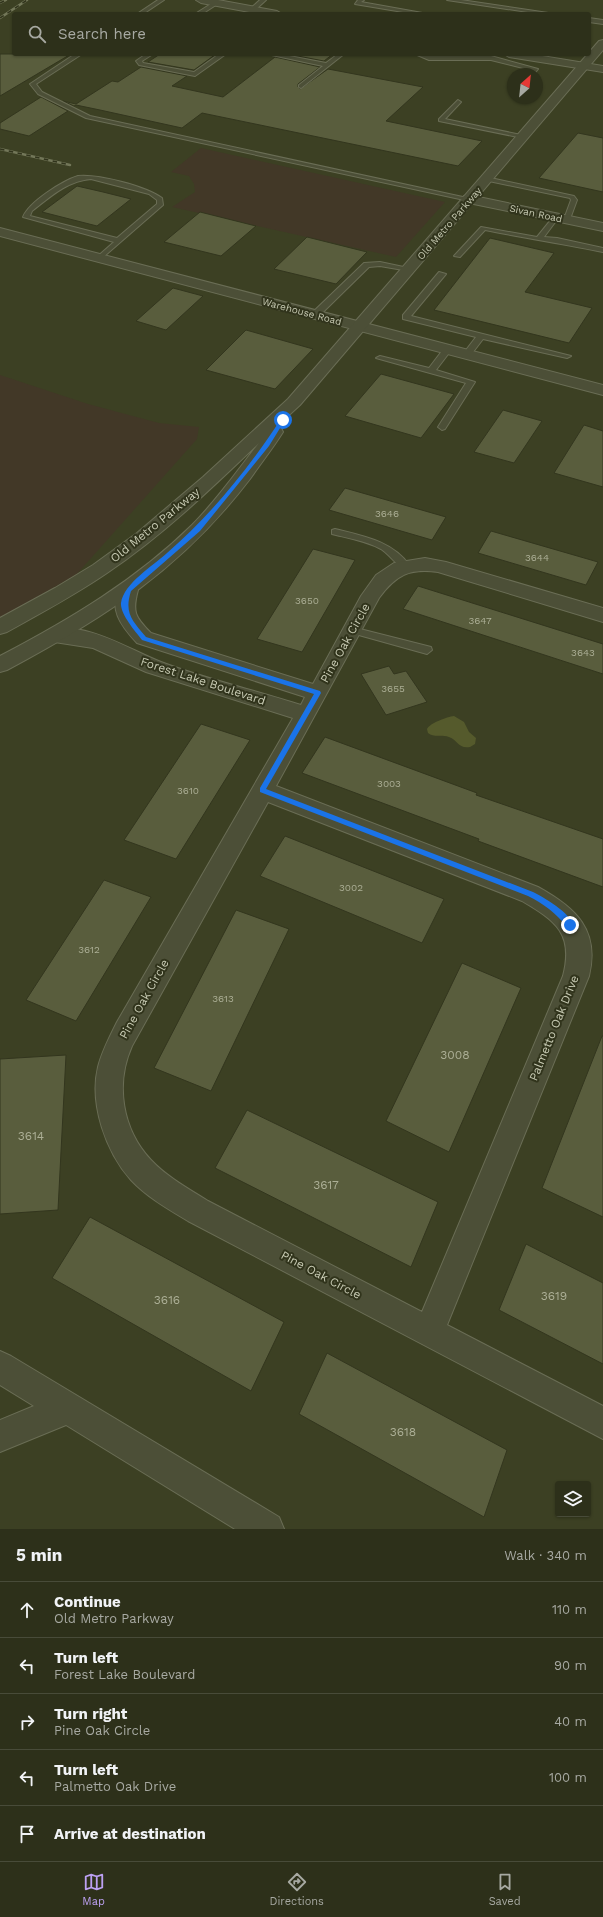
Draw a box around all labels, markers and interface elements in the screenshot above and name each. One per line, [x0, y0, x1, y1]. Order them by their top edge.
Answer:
search box [12, 12, 591, 56]
icon: search [26, 23, 48, 45]
text: Search here [58, 25, 146, 43]
north arrow [507, 68, 543, 104]
street label: Old Metro Parkway [415, 184, 484, 262]
street label: Sivan Road [508, 203, 563, 224]
street label: Warehouse Road [261, 296, 343, 327]
route start [274, 411, 292, 429]
street label: Old Metro Parkway [108, 484, 203, 565]
house number: 3646 [375, 508, 399, 519]
house number: 3644 [525, 552, 549, 563]
house number: 3650 [295, 595, 319, 606]
street label: Pine Oak Circle [317, 601, 373, 685]
house number: 3647 [468, 615, 492, 626]
house number: 3643 [571, 647, 595, 658]
street label: Forest Lake Boulevard [139, 654, 267, 708]
house number: 3655 [381, 683, 405, 694]
house number: 3003 [377, 778, 401, 789]
house number: 3610 [177, 785, 199, 796]
house number: 3002 [339, 882, 363, 893]
route end [561, 916, 579, 934]
house number: 3612 [78, 944, 100, 955]
street label: Pine Oak Circle [116, 957, 172, 1041]
street label: Palmetto Oak Drive [526, 973, 582, 1083]
house number: 3613 [212, 993, 234, 1004]
house number: 3008 [440, 1048, 470, 1062]
house number: 3614 [18, 1129, 44, 1143]
house number: 3617 [313, 1178, 339, 1192]
street label: Pine Oak Circle [279, 1248, 364, 1302]
house number: 3619 [541, 1289, 567, 1303]
house number: 3616 [154, 1293, 180, 1307]
house number: 3618 [390, 1425, 416, 1439]
map controls [555, 1481, 591, 1517]
button: layers [555, 1481, 591, 1517]
text: 5 min [16, 1545, 62, 1565]
text: Walk · 340 m [504, 1548, 587, 1563]
text: Continue [54, 1593, 121, 1611]
icon: ahead [16, 1599, 38, 1621]
text: 110 m [552, 1602, 587, 1617]
text: Old Metro Parkway [54, 1611, 174, 1626]
text: Turn left [54, 1649, 118, 1667]
icon: left [16, 1655, 38, 1677]
text: 90 m [554, 1658, 587, 1673]
text: Forest Lake Boulevard [54, 1667, 195, 1682]
text: Turn right [54, 1705, 127, 1723]
icon: right [16, 1711, 38, 1733]
text: 40 m [554, 1714, 587, 1729]
text: Pine Oak Circle [54, 1723, 150, 1738]
text: Turn left [54, 1761, 118, 1779]
icon: left [16, 1767, 38, 1789]
text: 100 m [549, 1770, 587, 1785]
text: Palmetto Oak Drive [54, 1779, 176, 1794]
icon: arrive [16, 1823, 38, 1845]
text: Arrive at destination [54, 1825, 206, 1843]
tab: Map [82, 1871, 105, 1908]
tab: Directions [270, 1871, 324, 1908]
tab: Saved [489, 1871, 521, 1908]

